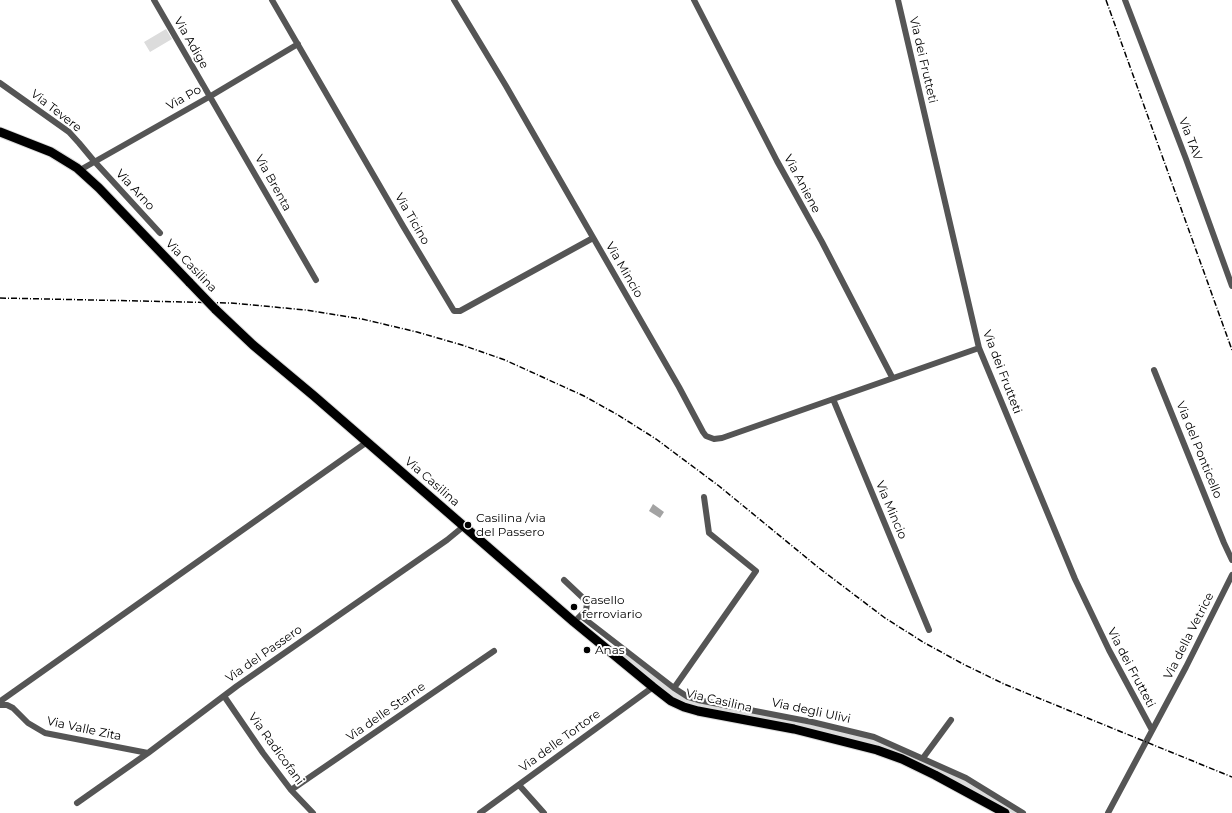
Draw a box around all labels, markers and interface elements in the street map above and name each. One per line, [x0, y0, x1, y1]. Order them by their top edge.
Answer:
street label: Via Adige [171, 15, 211, 71]
street label: Via dei Frutteti [906, 15, 940, 105]
street label: Via Po [164, 83, 204, 113]
street label: Via Tevere [28, 87, 84, 135]
street label: Via TAV [1175, 116, 1205, 162]
street label: Via Brenta [252, 152, 294, 214]
street label: Via Aniene [781, 152, 823, 216]
street label: Via Arno [112, 167, 158, 213]
street label: Via Ticino [391, 191, 433, 247]
street label: Via Casilina [162, 237, 220, 295]
street label: Via Mincio [602, 240, 646, 300]
street label: Via dei Frutteti [979, 328, 1025, 416]
street label: Via del Ponticello [1173, 399, 1225, 501]
street label: Via Casilina [402, 454, 462, 510]
street label: Via Mincio [872, 479, 910, 541]
place label: Casilina /via del Passero [476, 511, 546, 539]
marker: Casilina /via del Passero [463, 520, 473, 530]
street label: Via della Vetrice [1161, 590, 1217, 682]
place label: Casello ferroviario [582, 593, 642, 621]
marker: Casello ferroviario [569, 602, 579, 612]
street label: Via del Passero [223, 622, 305, 686]
street label: Via dei Frutteti [1104, 626, 1158, 710]
place label: Anas [595, 643, 625, 657]
marker: Anas [582, 645, 592, 655]
street label: Via delle Starne [344, 679, 428, 745]
street label: Via Casilina [684, 686, 754, 716]
street label: Via degli Ulivi [770, 696, 852, 726]
street label: Via delle Tortore [517, 707, 603, 775]
street label: Via Radicofani [245, 710, 307, 788]
street label: Via Valle Zita [45, 714, 123, 744]

